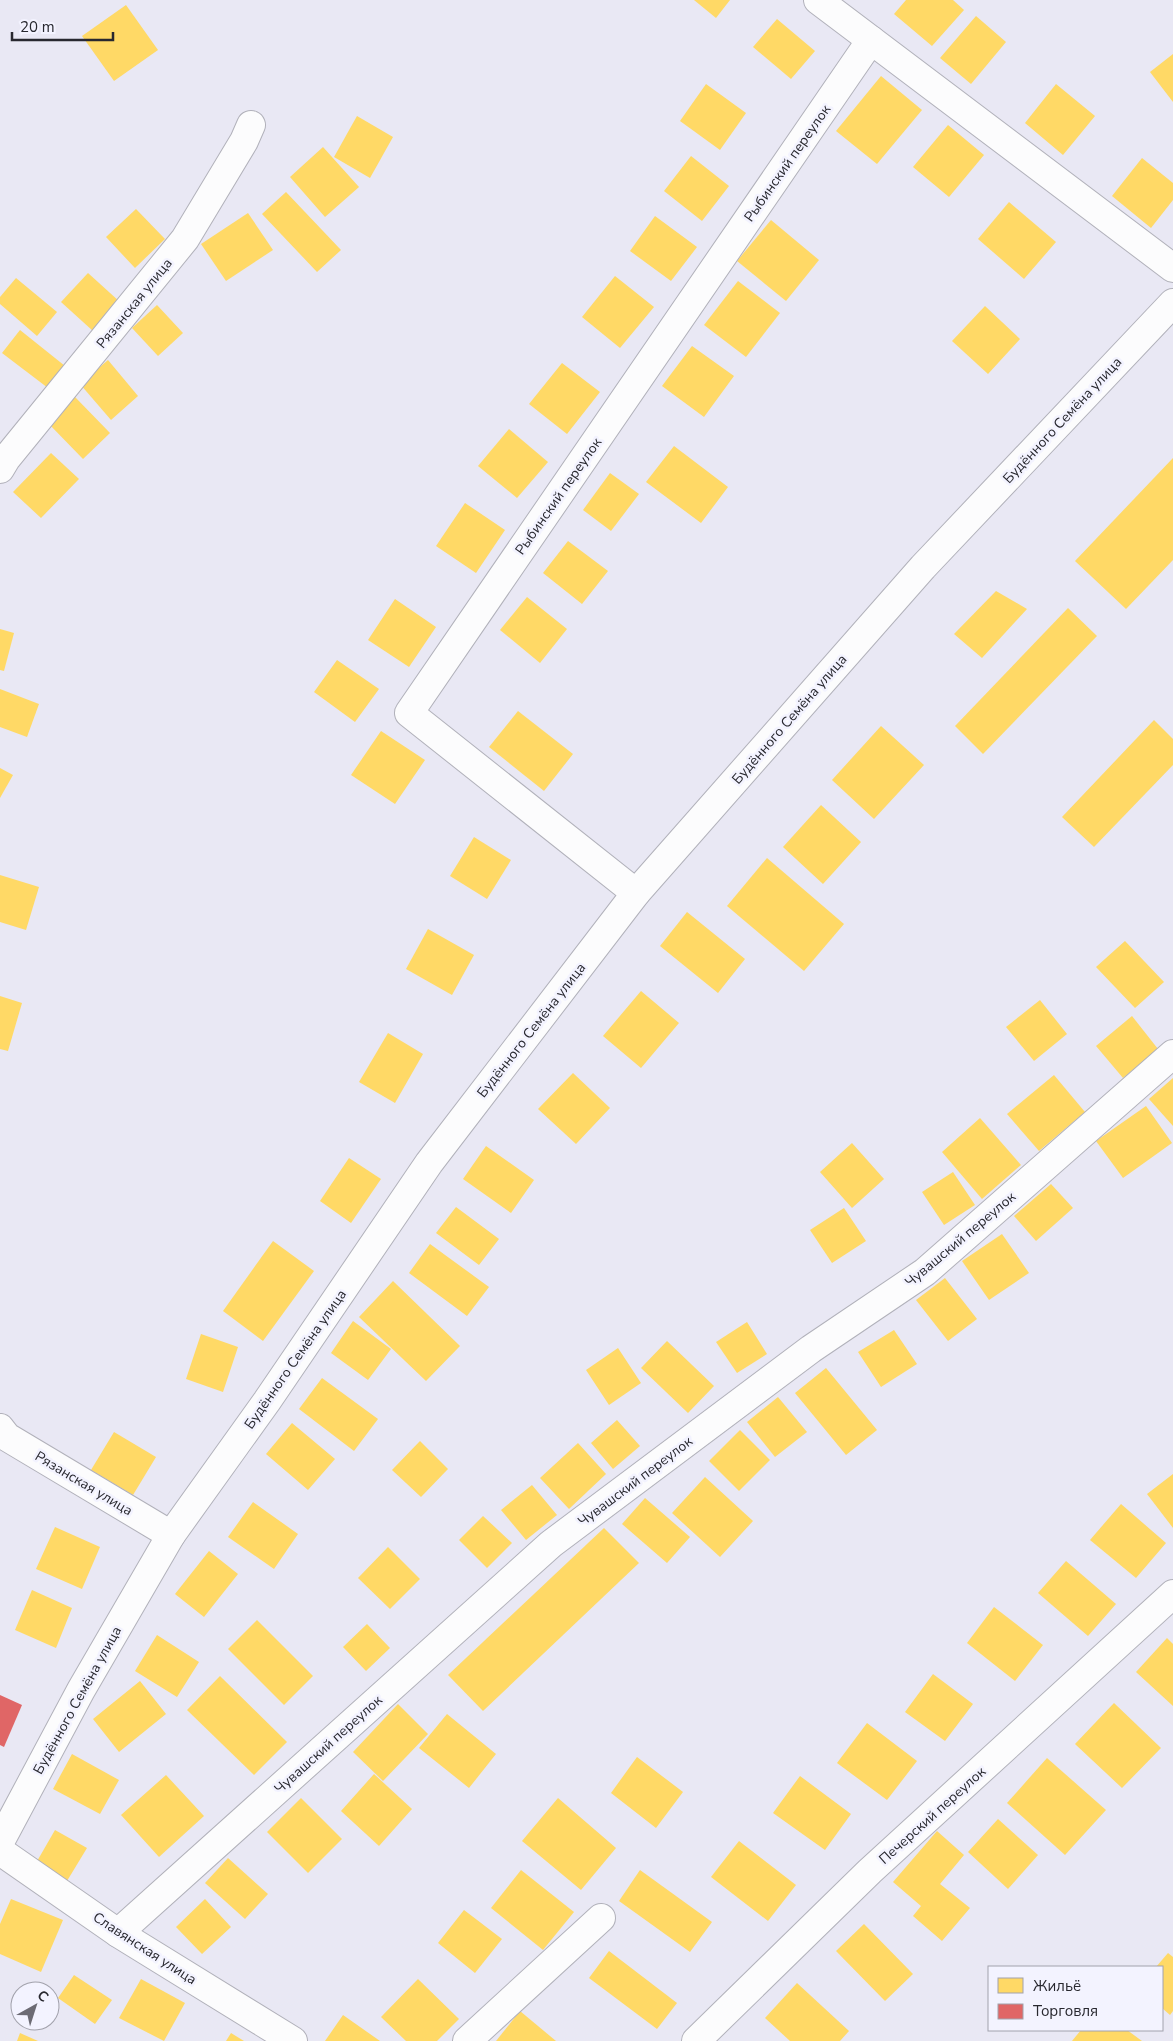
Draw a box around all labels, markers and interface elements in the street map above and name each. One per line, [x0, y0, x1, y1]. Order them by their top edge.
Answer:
scale bar [12, 10, 114, 42]
text: 20 m [20, 17, 55, 37]
street label: Рыбинский переулок [740, 100, 835, 226]
street label: Рязанская улица [92, 254, 177, 352]
street label: Будённого Семёна улица [999, 353, 1126, 488]
street label: Рыбинский переулок [511, 433, 606, 559]
street label: Будённого Семёна улица [728, 650, 851, 788]
street label: Будённого Семёна улица [473, 959, 590, 1102]
street label: Чувашский переулок [901, 1187, 1020, 1291]
street label: Будённого Семёна улица [240, 1286, 351, 1433]
street label: Чувашский переулок [574, 1432, 697, 1531]
street label: Рязанская улица [31, 1447, 136, 1520]
street label: Будённого Семёна улица [29, 1623, 126, 1778]
street label: Чувашский переулок [270, 1690, 387, 1798]
street label: Печерский переулок [875, 1762, 990, 1868]
street label: Славянская улица [89, 1908, 200, 1989]
legend [988, 1966, 1163, 2031]
text: Жильё [1033, 1976, 1081, 1996]
north arrow [10, 1981, 60, 2031]
text: С [33, 1986, 53, 2007]
text: Торговля [1033, 2001, 1098, 2021]

